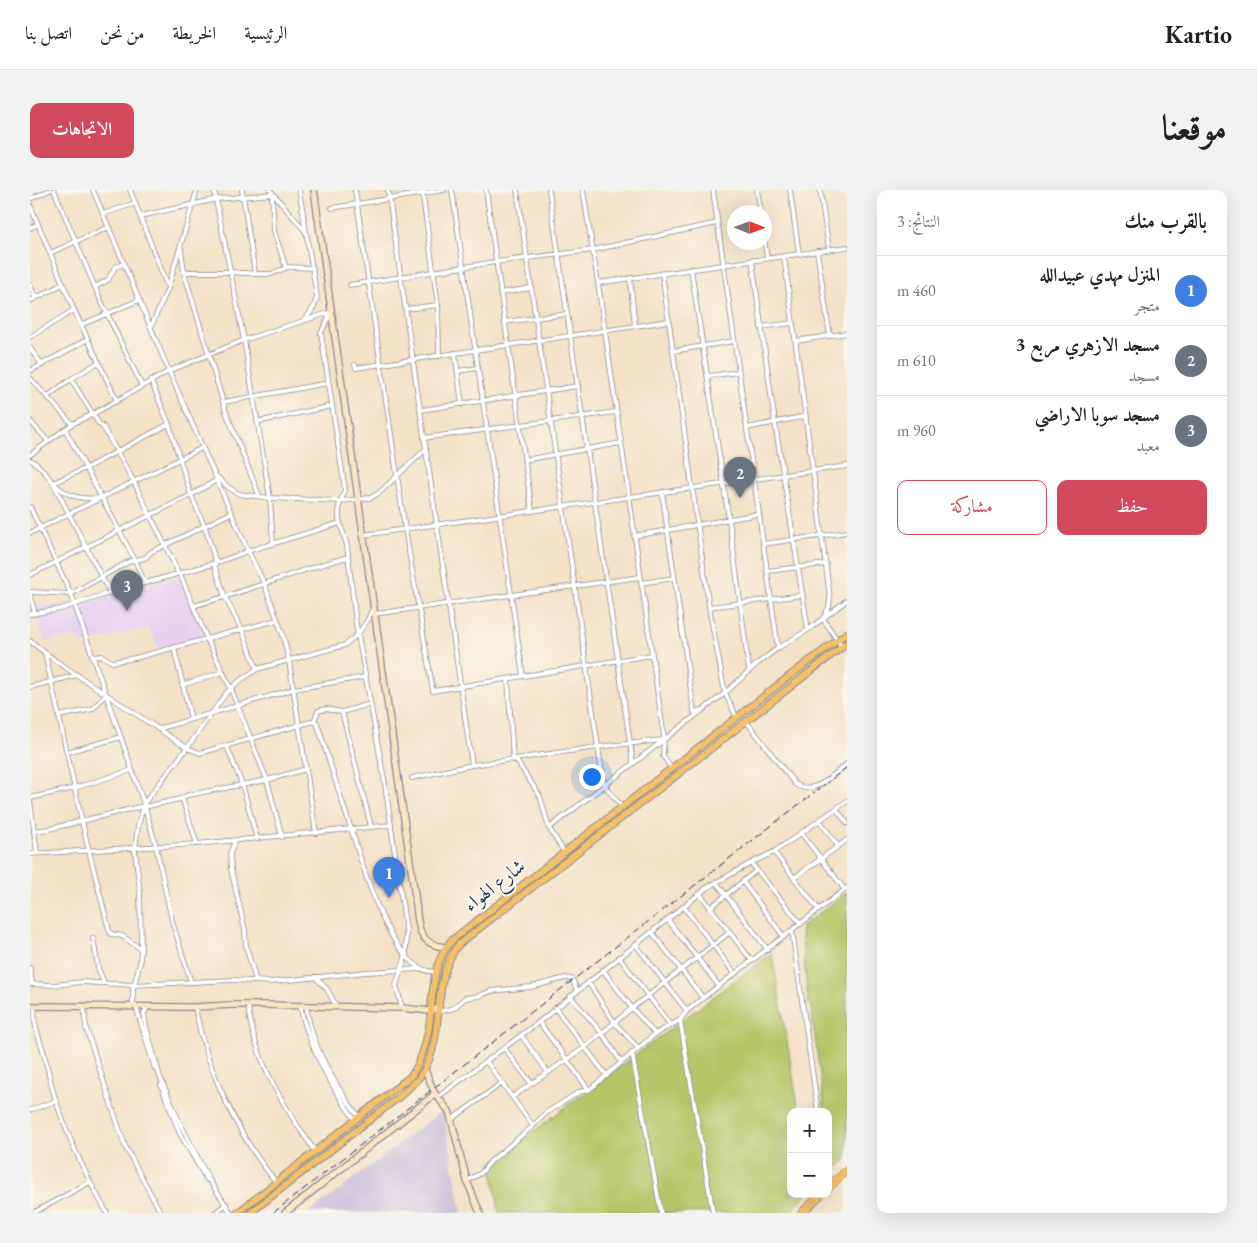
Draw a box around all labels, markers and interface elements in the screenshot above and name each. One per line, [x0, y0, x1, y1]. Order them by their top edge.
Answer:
text: Kartio [1165, 19, 1232, 50]
text: اتصل بنا [25, 21, 72, 44]
text: من نحن [100, 21, 144, 44]
text: الخريطة [172, 21, 216, 44]
text: الرئيسية [244, 21, 287, 44]
button: الاتجاهات [30, 103, 134, 158]
text: موقعنا [1162, 104, 1227, 149]
north arrow [727, 205, 772, 250]
text: بالقرب منك [1124, 207, 1207, 234]
text: النتائج: 3 [897, 211, 940, 232]
text: المنزل مهدي عبيدالله [1040, 262, 1160, 287]
text: 460 m [897, 280, 936, 301]
text: 1 [1187, 280, 1195, 301]
text: متجر [1135, 295, 1160, 316]
text: مسجد الازهري مربع 3 [1015, 332, 1160, 357]
text: 610 m [897, 350, 936, 371]
text: 2 [1187, 350, 1195, 371]
text: مسجد [1129, 365, 1160, 386]
text: مسجد سوبا الاراضي [1035, 402, 1160, 427]
text: 960 m [897, 420, 936, 441]
text: 3 [1187, 420, 1195, 441]
text: معبد [1136, 435, 1160, 456]
pin: 2 [724, 457, 756, 498]
button: مشاركة [897, 480, 1047, 535]
button: حفظ [1057, 480, 1207, 535]
pin: 3 [111, 570, 143, 611]
your location [579, 764, 605, 790]
street label: شارع الهواء [458, 853, 533, 921]
pin: 1 [373, 857, 405, 898]
map controls [787, 1108, 832, 1198]
button: + [787, 1108, 832, 1153]
button: − [787, 1153, 832, 1198]

